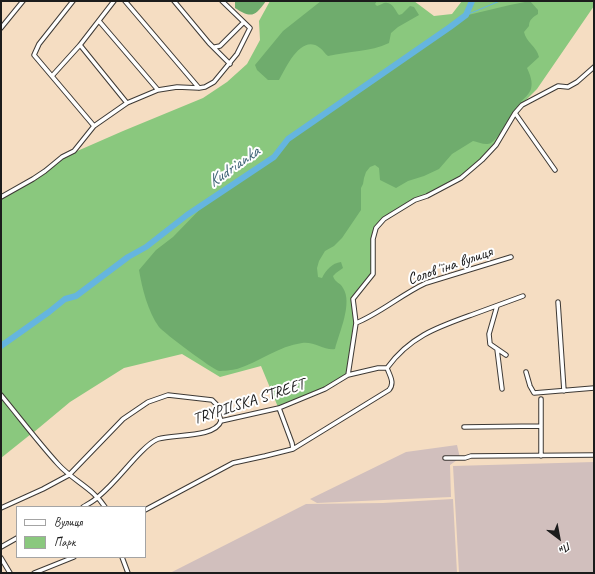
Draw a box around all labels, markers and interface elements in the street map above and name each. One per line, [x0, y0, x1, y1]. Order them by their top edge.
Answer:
water label: Kudrianka [204, 142, 264, 192]
street label: Соловʼїна вулиця [405, 243, 495, 289]
street label: TRYPILSKA STREET [191, 375, 307, 429]
legend [16, 506, 146, 558]
text: Вулиця [54, 514, 82, 530]
north arrow [539, 518, 579, 558]
text: Парк [54, 534, 75, 550]
text: Пн [557, 539, 574, 557]

